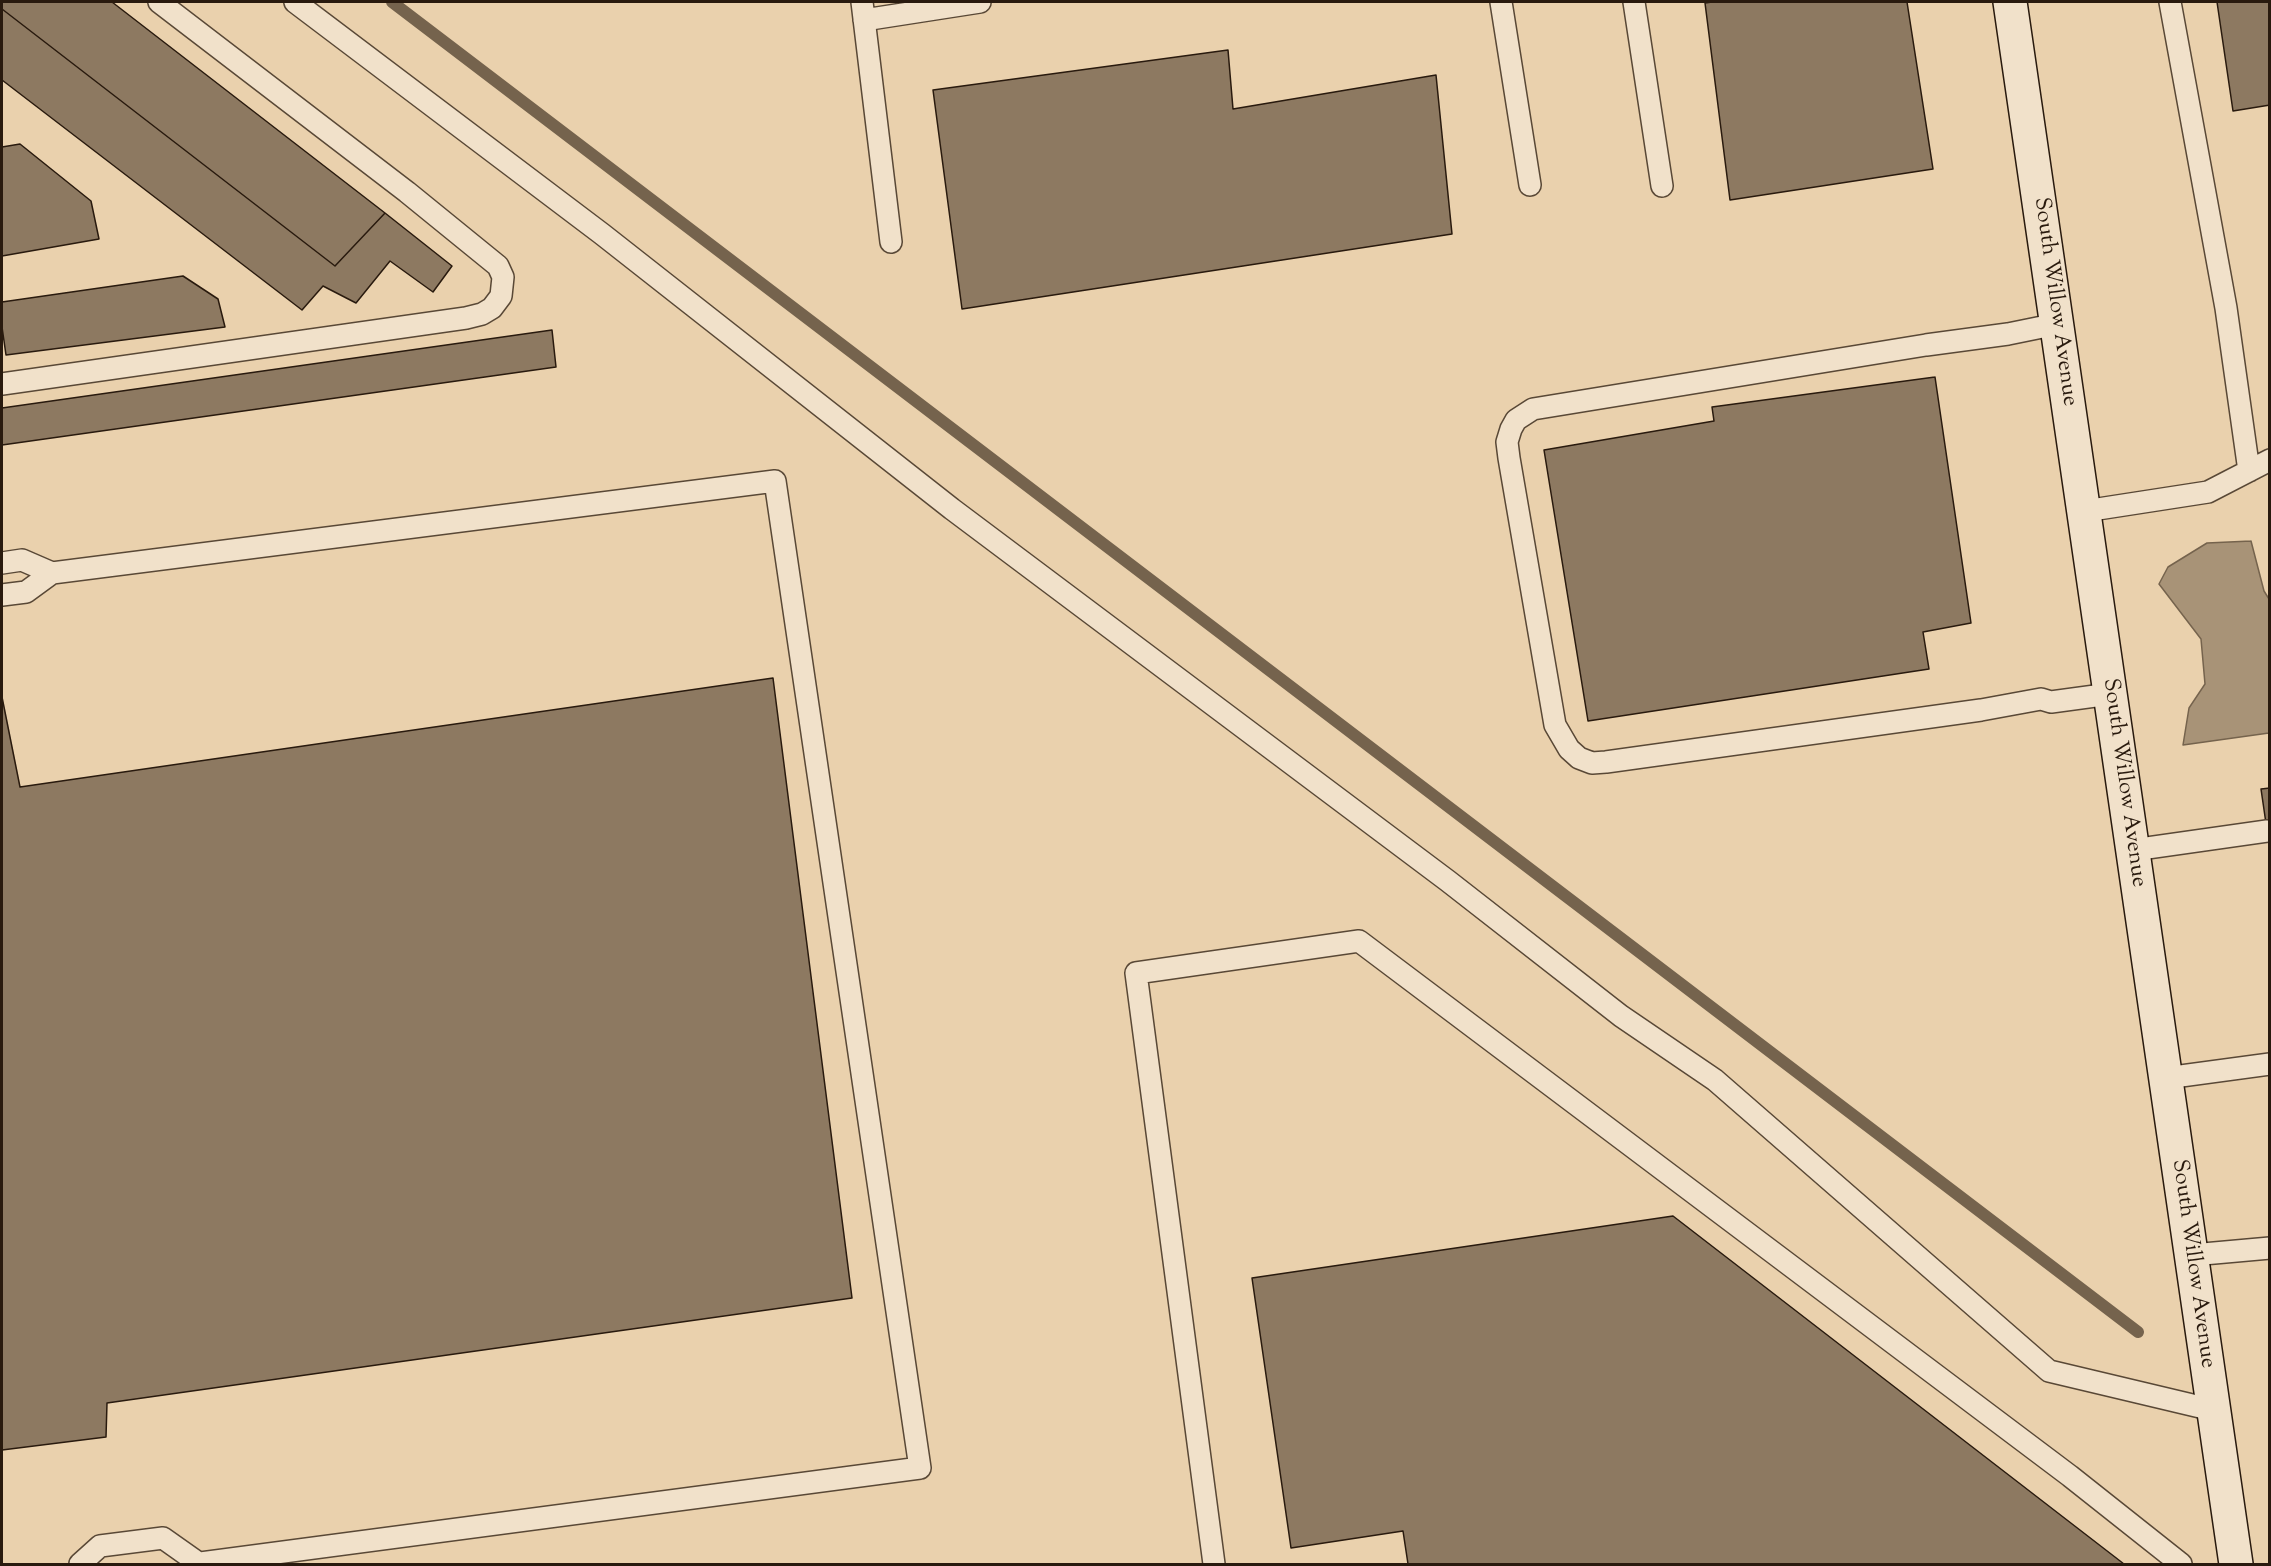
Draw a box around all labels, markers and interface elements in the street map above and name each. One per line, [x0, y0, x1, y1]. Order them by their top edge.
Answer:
street label: South Willow Avenue [2026, 196, 2082, 408]
street label: South Willow Avenue [2095, 677, 2151, 889]
street label: South Willow Avenue [2164, 1158, 2220, 1370]

